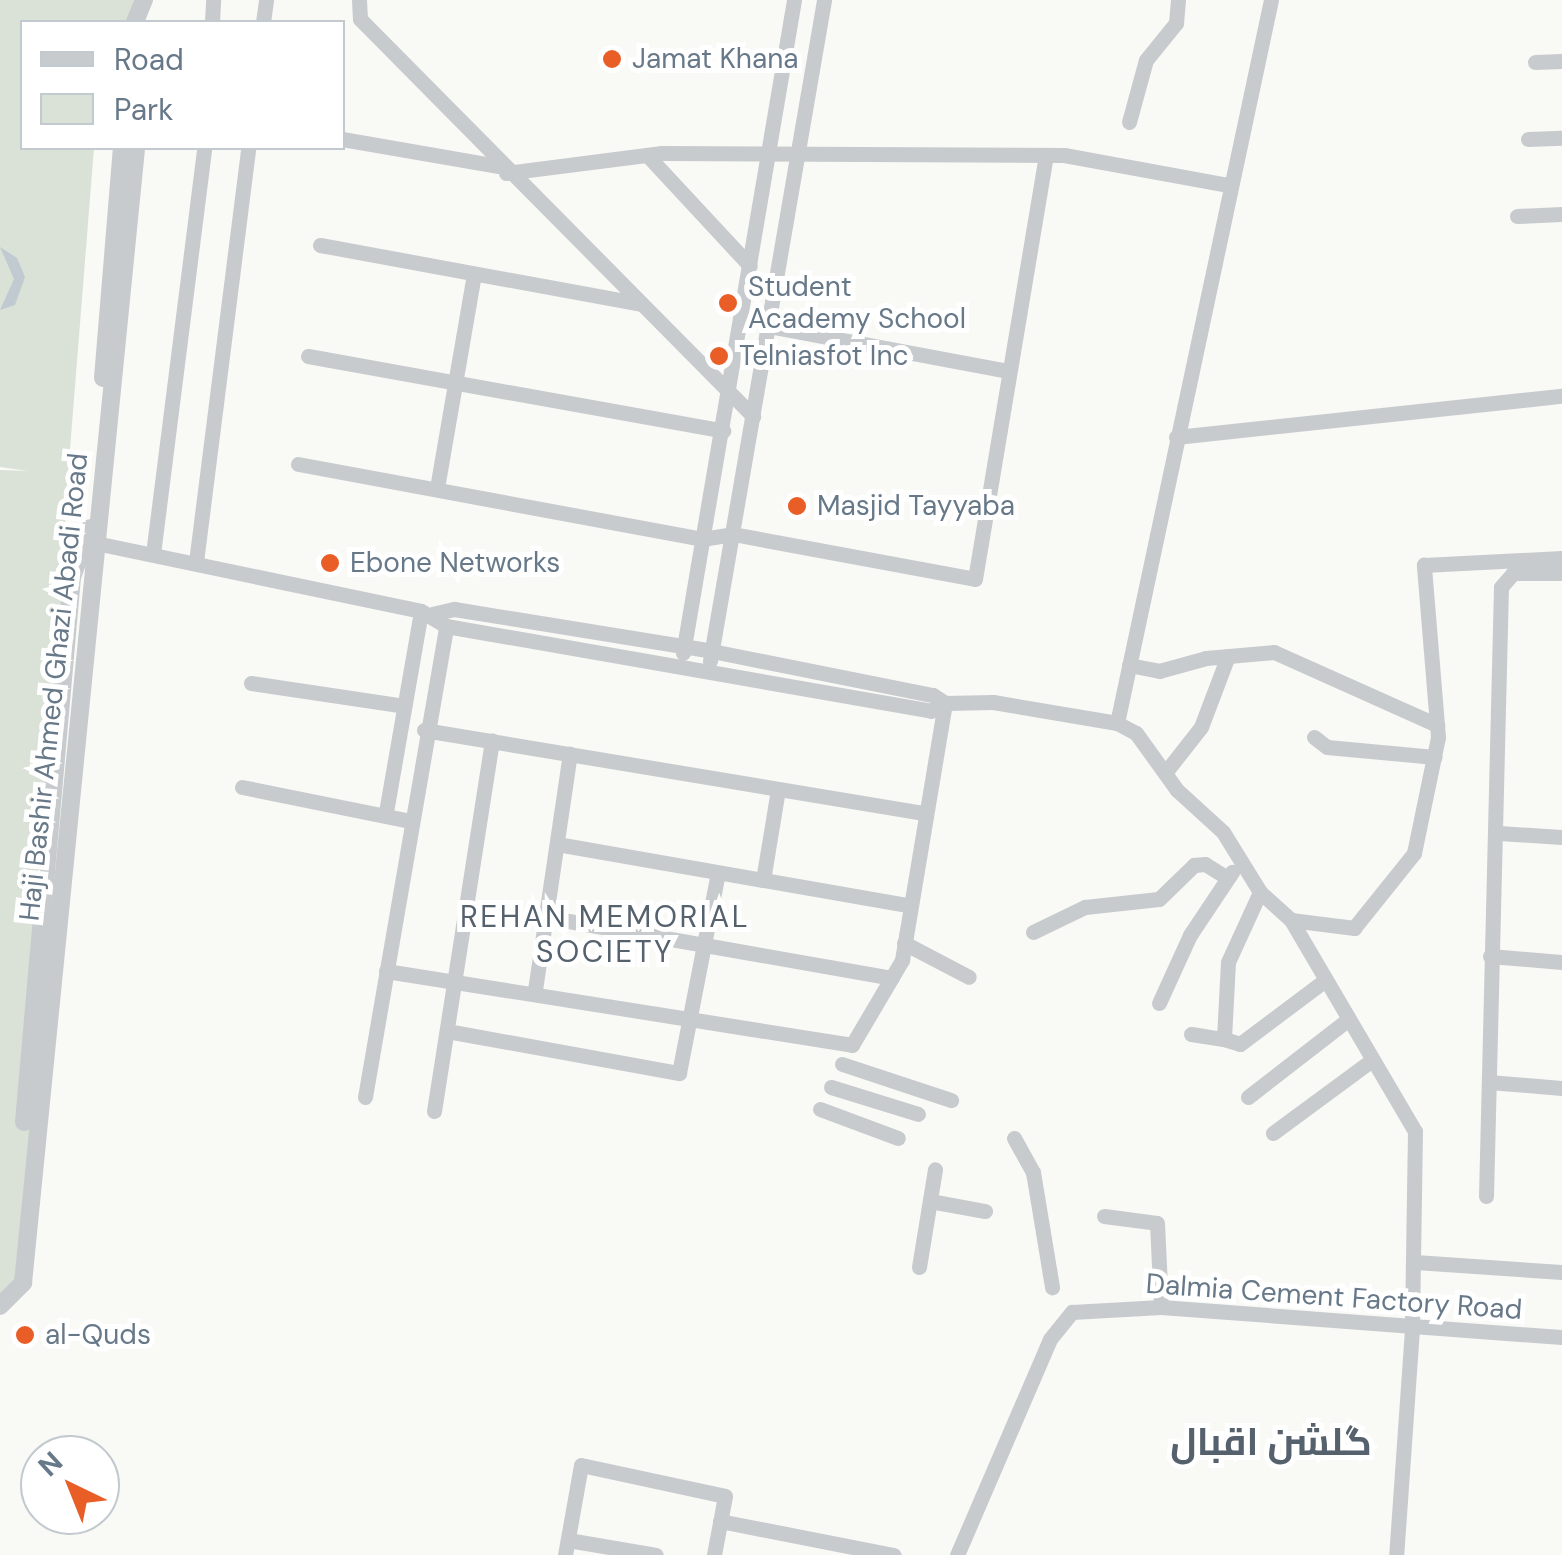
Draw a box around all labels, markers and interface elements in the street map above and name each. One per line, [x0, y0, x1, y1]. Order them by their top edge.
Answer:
legend [20, 20, 345, 150]
text: Road [114, 40, 184, 79]
place label: Jamat Khana [632, 42, 798, 76]
marker: Jamat Khana [601, 48, 623, 70]
text: Park [114, 90, 173, 129]
place label: Student Academy School [748, 270, 966, 336]
marker: Student Academy School [717, 292, 739, 314]
place label: Telniasfot Inc [739, 339, 908, 373]
marker: Telniasfot Inc [708, 345, 730, 367]
street label: Haji Bashir Ahmed Ghazi Abadi Road [13, 451, 95, 923]
place label: Masjid Tayyaba [817, 489, 1015, 523]
marker: Masjid Tayyaba [786, 495, 808, 517]
place label: Ebone Networks [350, 546, 560, 580]
marker: Ebone Networks [319, 552, 341, 574]
district label: REHAN MEMORIAL SOCIETY [460, 899, 750, 970]
street label: Dalmia Cement Factory Road [1145, 1267, 1523, 1327]
place label: al-Quds [45, 1318, 151, 1352]
marker: al-Quds [14, 1324, 36, 1346]
district label: گلشن اقبال [1170, 1420, 1372, 1466]
north arrow [20, 1435, 120, 1535]
text: N [30, 1444, 71, 1485]

